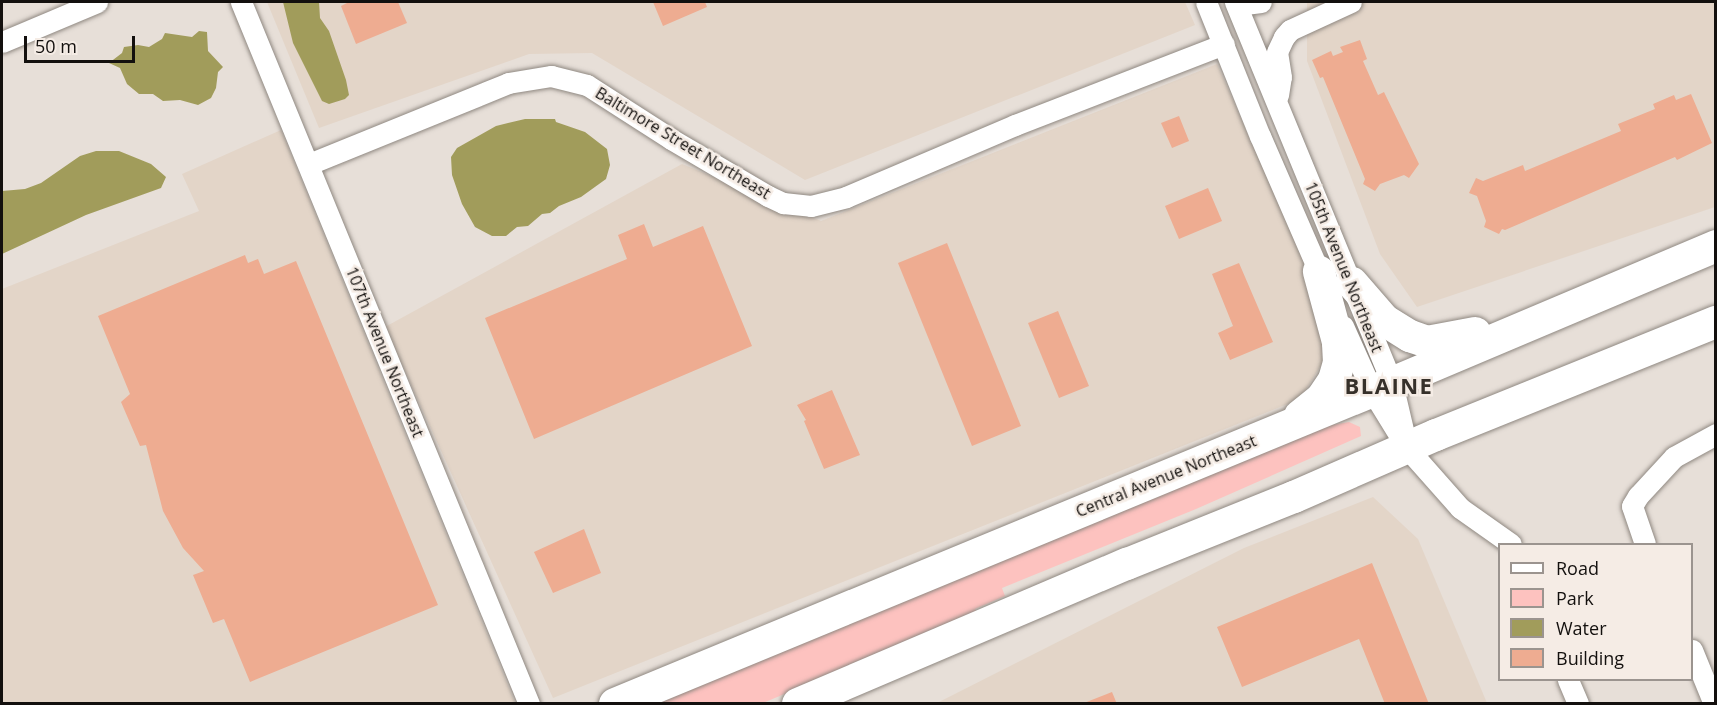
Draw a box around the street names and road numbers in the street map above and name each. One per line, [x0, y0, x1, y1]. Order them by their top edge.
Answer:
street label: Baltimore Street Northeast [592, 83, 774, 203]
street label: 105th Avenue Northeast [1301, 179, 1387, 355]
street label: 107th Avenue Northeast [342, 264, 428, 440]
street label: Central Avenue Northeast [1073, 431, 1259, 521]

